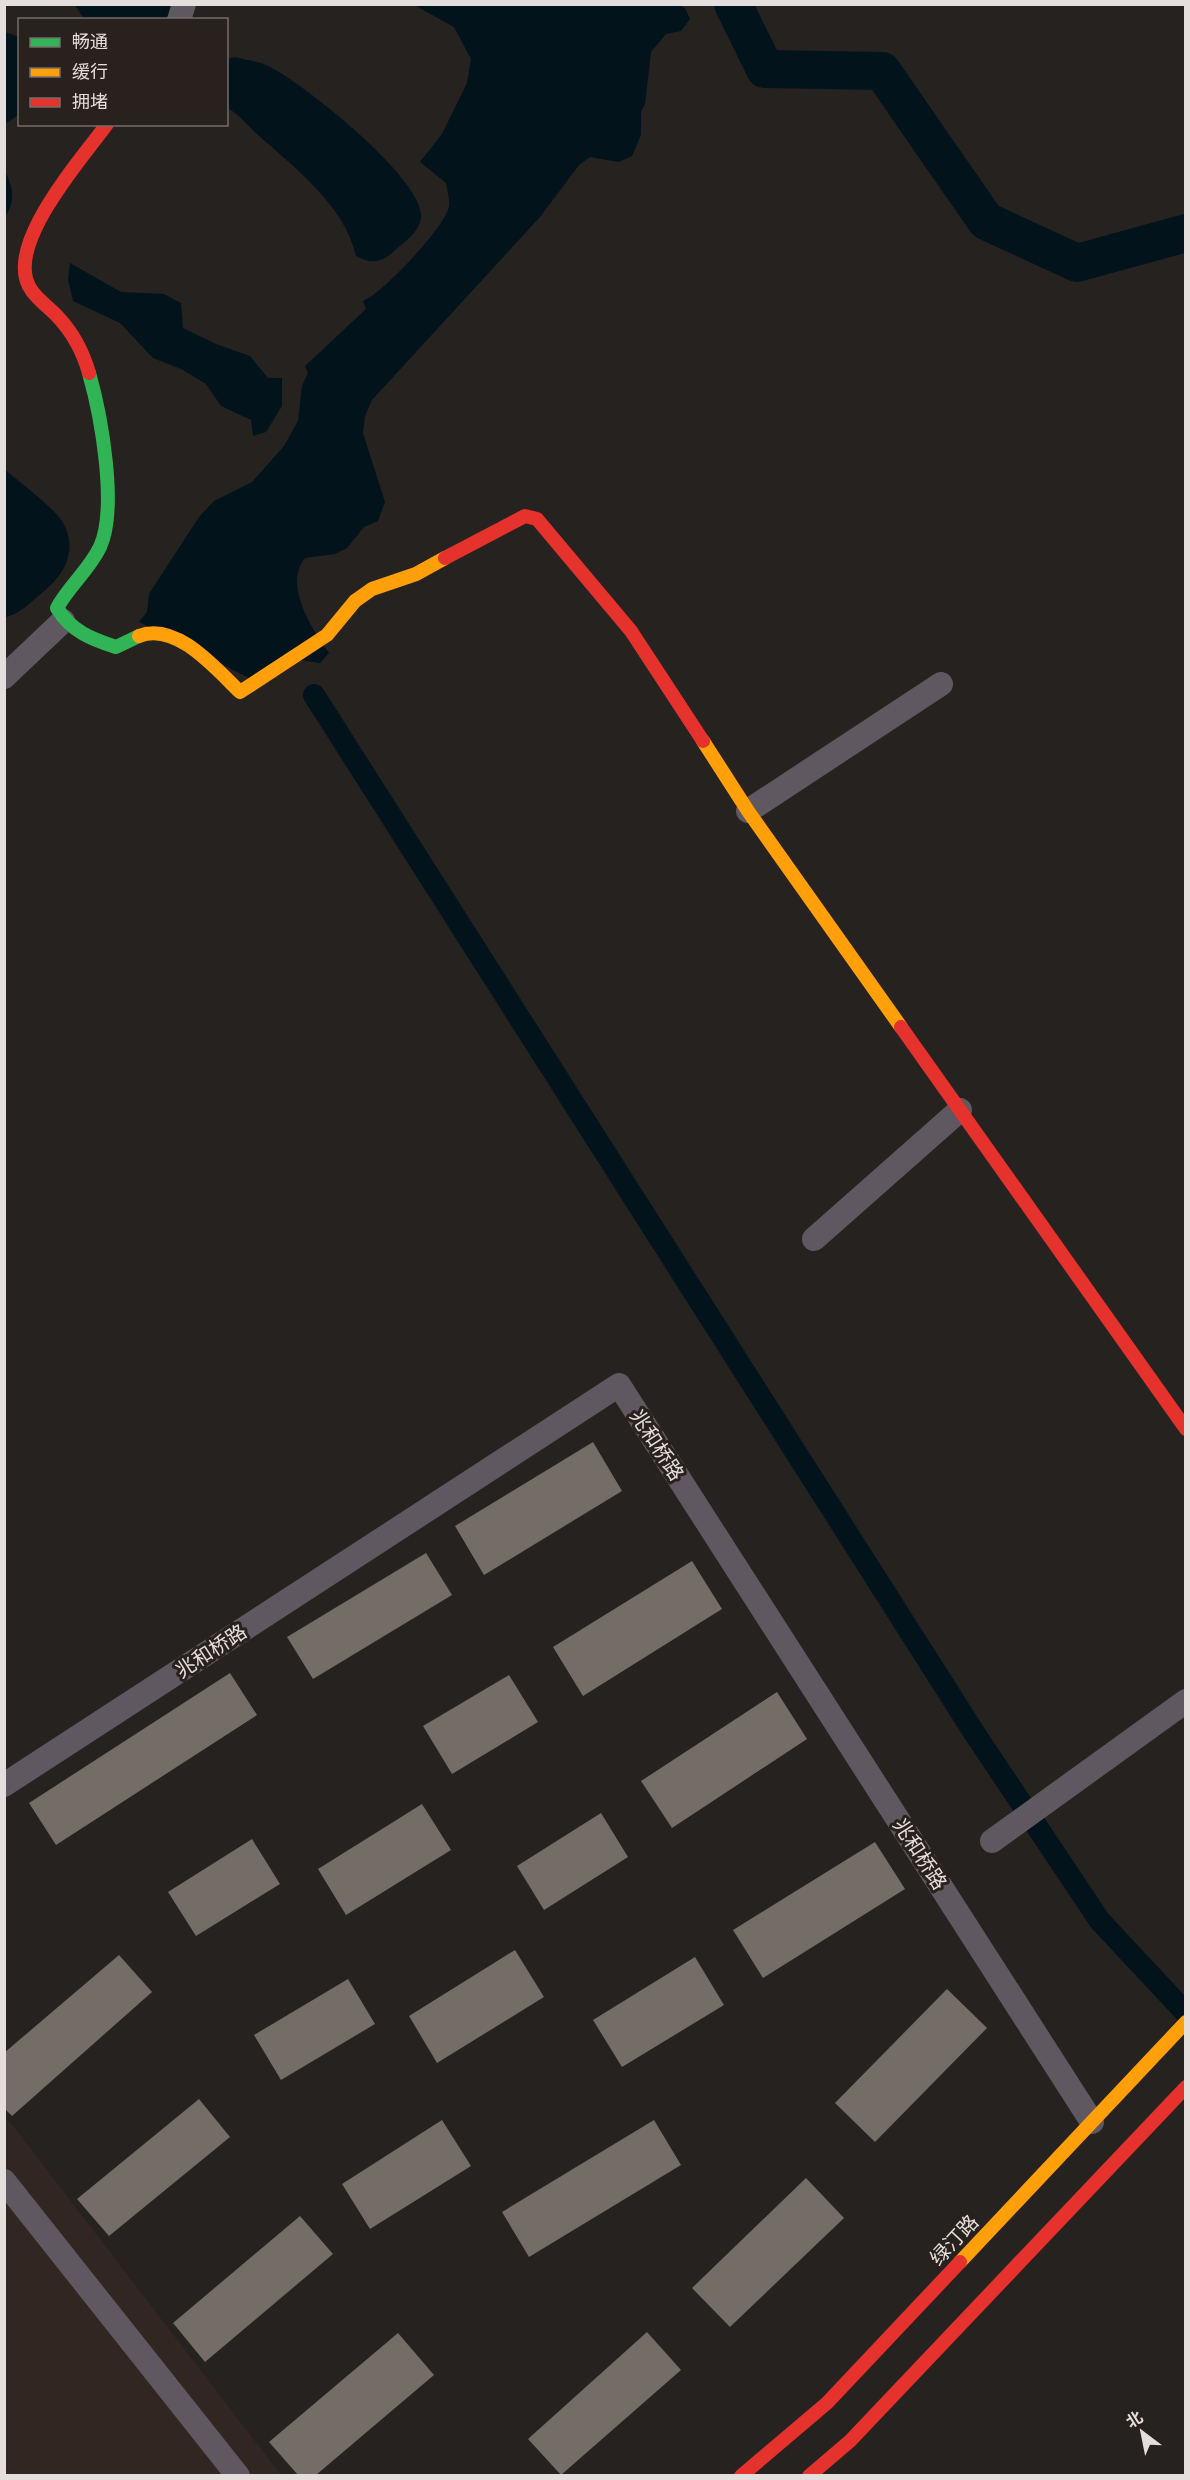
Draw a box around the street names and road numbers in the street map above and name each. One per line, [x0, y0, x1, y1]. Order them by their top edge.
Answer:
street label: 兆和桥路 [625, 1405, 689, 1485]
street label: 兆和桥路 [171, 1619, 251, 1683]
street label: 兆和桥路 [888, 1814, 952, 1894]
street label: 绿汀路 [925, 2210, 983, 2270]

